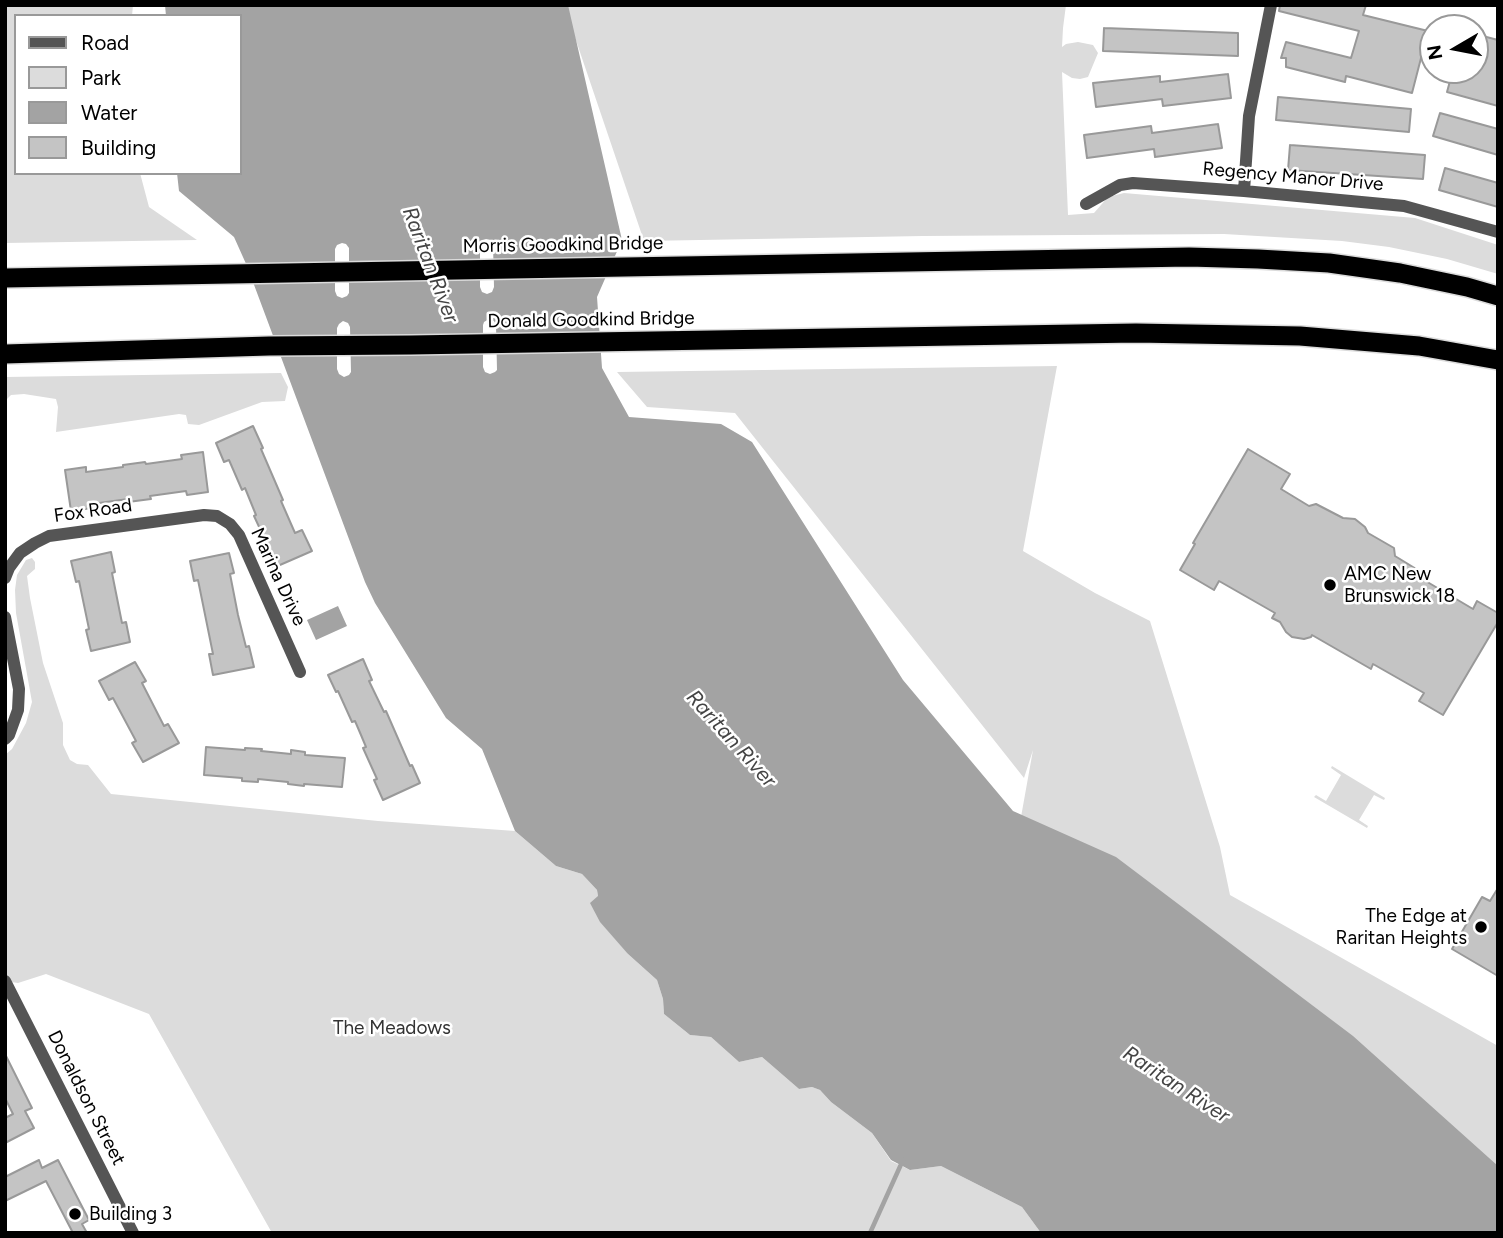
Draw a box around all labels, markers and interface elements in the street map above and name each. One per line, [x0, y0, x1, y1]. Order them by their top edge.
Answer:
legend [14, 14, 242, 175]
north arrow [1419, 14, 1489, 84]
text: Road [81, 30, 129, 55]
text: N [1422, 43, 1447, 62]
text: Park [81, 65, 121, 90]
text: Water [81, 100, 137, 125]
text: Building [81, 135, 156, 160]
street label: Regency Manor Drive [1202, 158, 1384, 196]
water label: Raritan River [396, 203, 464, 327]
street label: Morris Goodkind Bridge [462, 232, 664, 258]
street label: Donald Goodkind Bridge [487, 307, 695, 333]
street label: Fox Road [53, 494, 133, 528]
street label: Marina Drive [245, 524, 311, 630]
place label: AMC New Brunswick 18 [1344, 563, 1455, 607]
marker: AMC New Brunswick 18 [1322, 577, 1338, 593]
water label: Raritan River [681, 685, 781, 793]
place label: The Edge at Raritan Heights [1336, 905, 1467, 949]
marker: The Edge at Raritan Heights [1473, 919, 1489, 935]
park label: The Meadows [333, 1017, 451, 1039]
street label: Donaldson Street [42, 1027, 130, 1169]
water label: Raritan River [1118, 1041, 1234, 1129]
place label: Building 3 [89, 1203, 172, 1225]
marker: Building 3 [67, 1206, 83, 1222]

